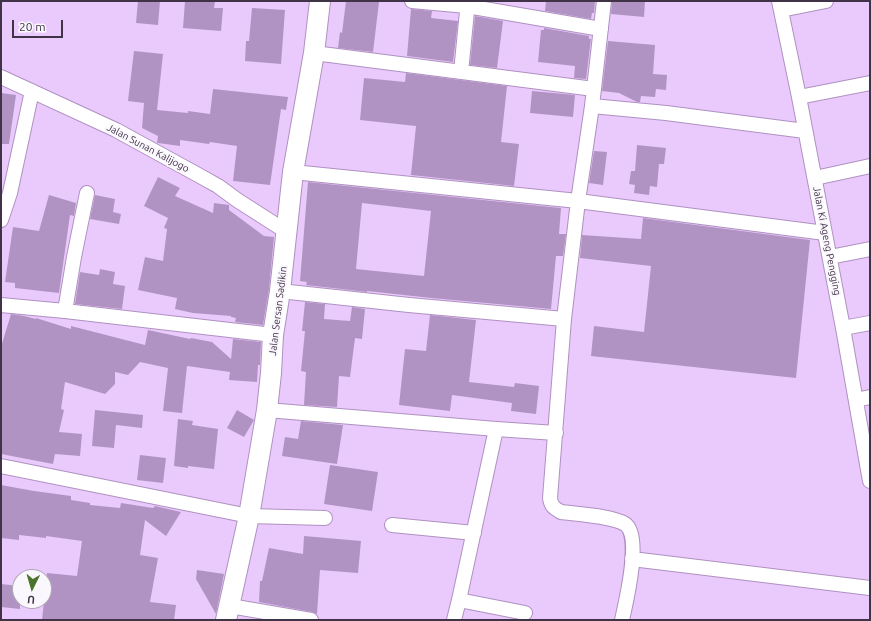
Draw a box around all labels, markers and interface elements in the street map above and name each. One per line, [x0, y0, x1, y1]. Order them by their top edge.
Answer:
scale bar [14, 12, 65, 38]
text: 20 m [19, 20, 46, 33]
street label: Jalan Sunan Kalijogo [105, 121, 191, 175]
street label: Jalan Ki Ageng Pengging [811, 185, 843, 297]
street label: Jalan Sersan Sadikin [267, 266, 289, 356]
north arrow [12, 569, 52, 609]
text: U [27, 594, 35, 606]

